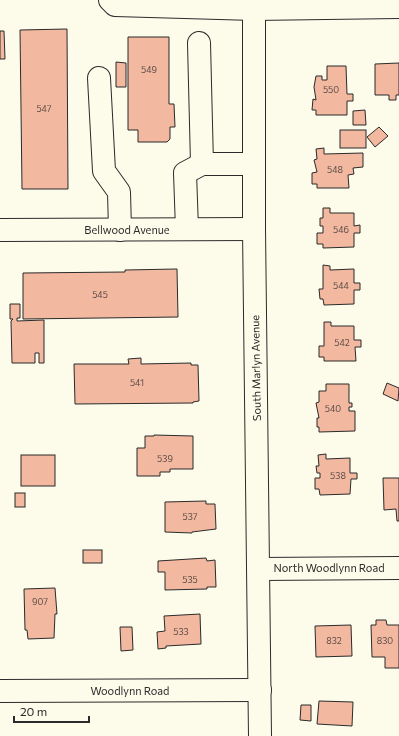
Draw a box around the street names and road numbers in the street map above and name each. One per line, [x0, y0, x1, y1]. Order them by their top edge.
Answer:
street label: Bellwood Avenue [84, 223, 170, 236]
street label: South Marlyn Avenue [248, 315, 263, 421]
street label: North Woodlynn Road [273, 561, 385, 574]
street label: Woodlynn Road [91, 684, 169, 697]

